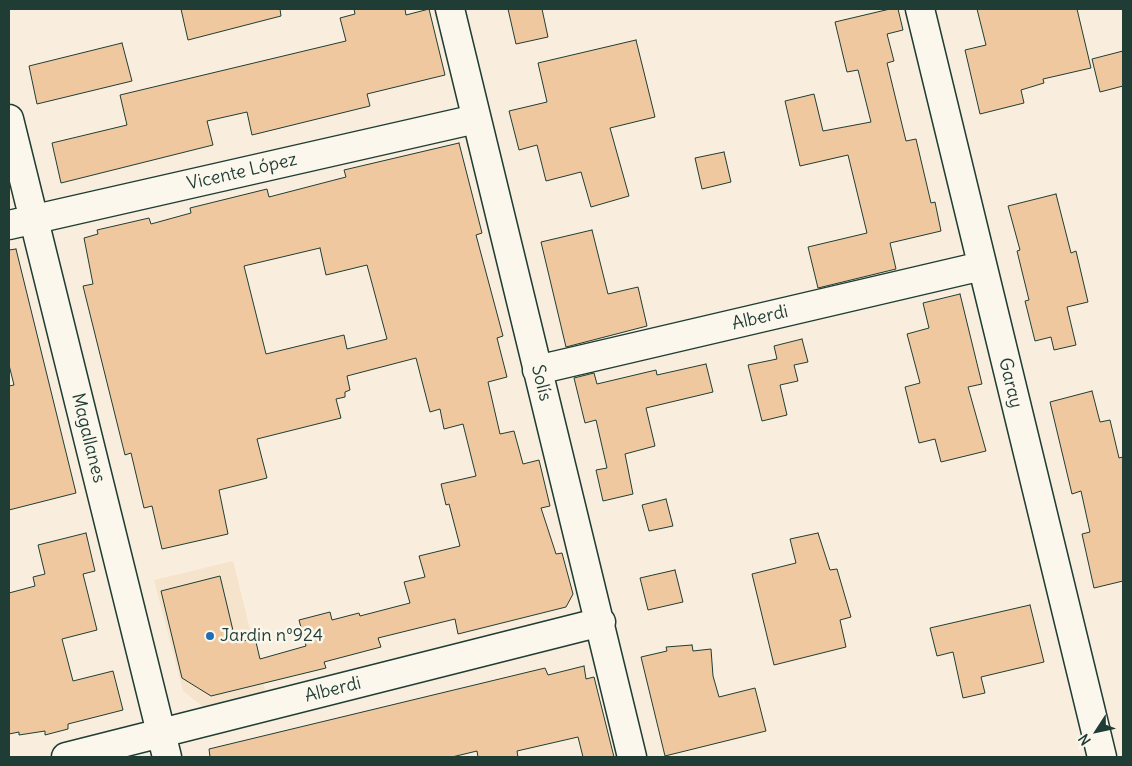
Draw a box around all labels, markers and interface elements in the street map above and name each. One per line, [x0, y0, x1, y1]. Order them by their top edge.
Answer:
street label: Vicente López [185, 149, 299, 195]
street label: Alberdi [730, 301, 790, 335]
street label: Garay [993, 356, 1027, 410]
street label: Solís [526, 363, 556, 403]
street label: Magallanes [66, 391, 110, 485]
place label: Jardin nº924 [220, 625, 323, 647]
marker: Jardin nº924 [204, 630, 216, 642]
street label: Alberdi [303, 673, 363, 707]
north arrow [1072, 706, 1122, 756]
text: N [1075, 730, 1095, 749]

